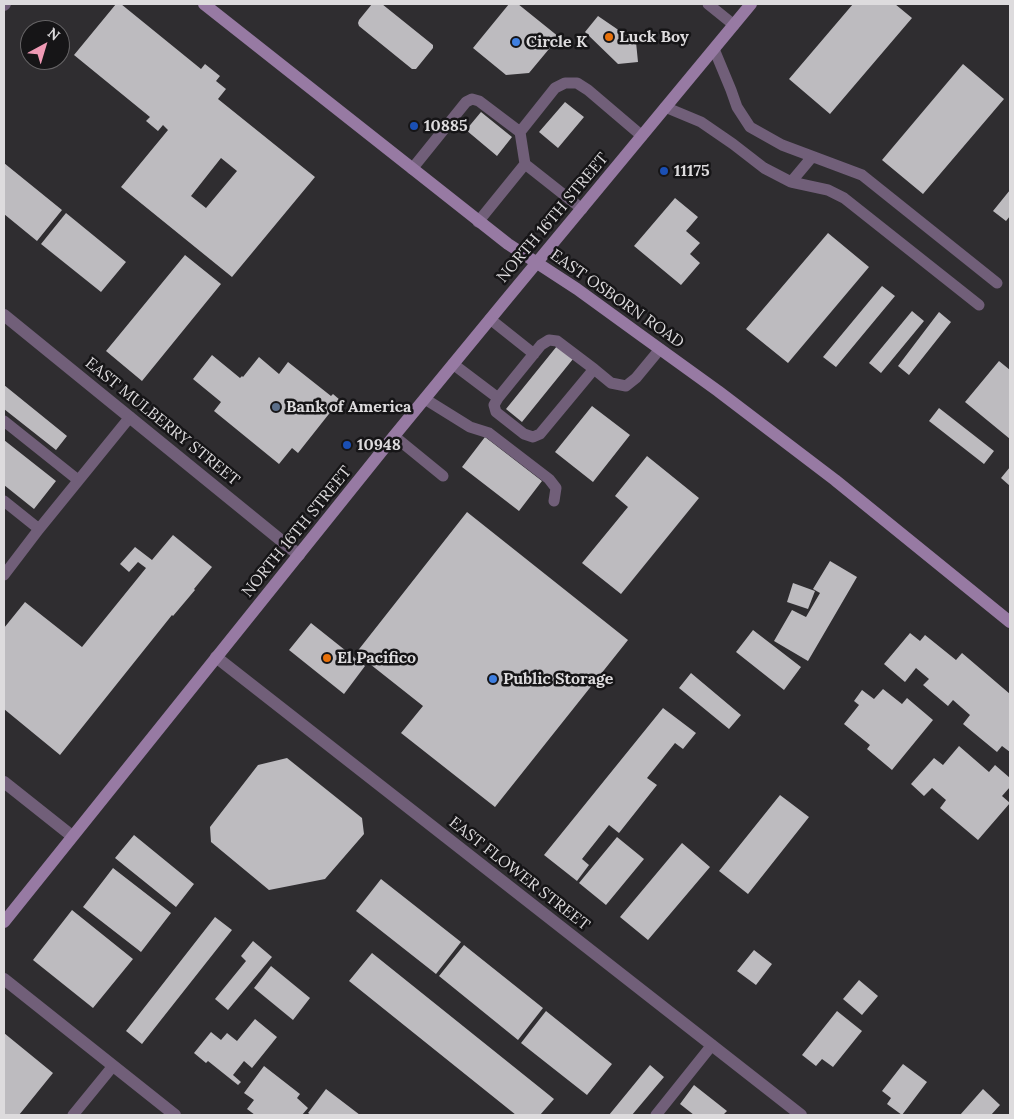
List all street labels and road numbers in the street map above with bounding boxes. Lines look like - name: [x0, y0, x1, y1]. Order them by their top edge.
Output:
- street label: NORTH 16TH STREET: [493, 149, 613, 287]
- street label: EAST OSBORN ROAD: [546, 246, 688, 352]
- street label: EAST MULBERRY STREET: [81, 354, 243, 490]
- street label: NORTH 16TH STREET: [238, 463, 356, 601]
- street label: EAST FLOWER STREET: [445, 813, 593, 935]

